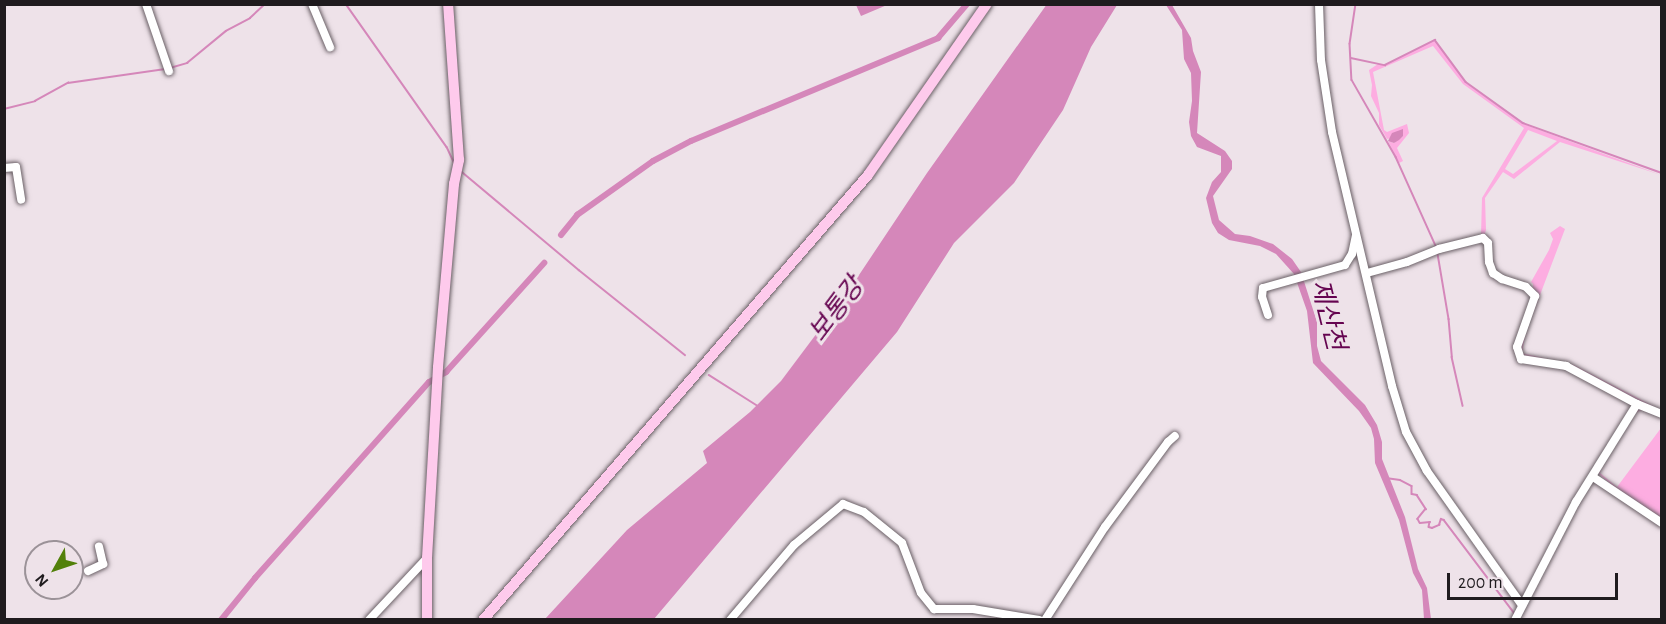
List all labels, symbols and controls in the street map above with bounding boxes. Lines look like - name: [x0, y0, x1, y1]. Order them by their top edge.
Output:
- water label: 보통강: [803, 272, 871, 348]
- water label: 제산천: [1303, 276, 1351, 354]
- north arrow: [24, 540, 84, 600]
- scale bar: [1450, 561, 1621, 599]
- text: N: [32, 571, 51, 590]
- text: 200 m: [1458, 574, 1503, 592]

